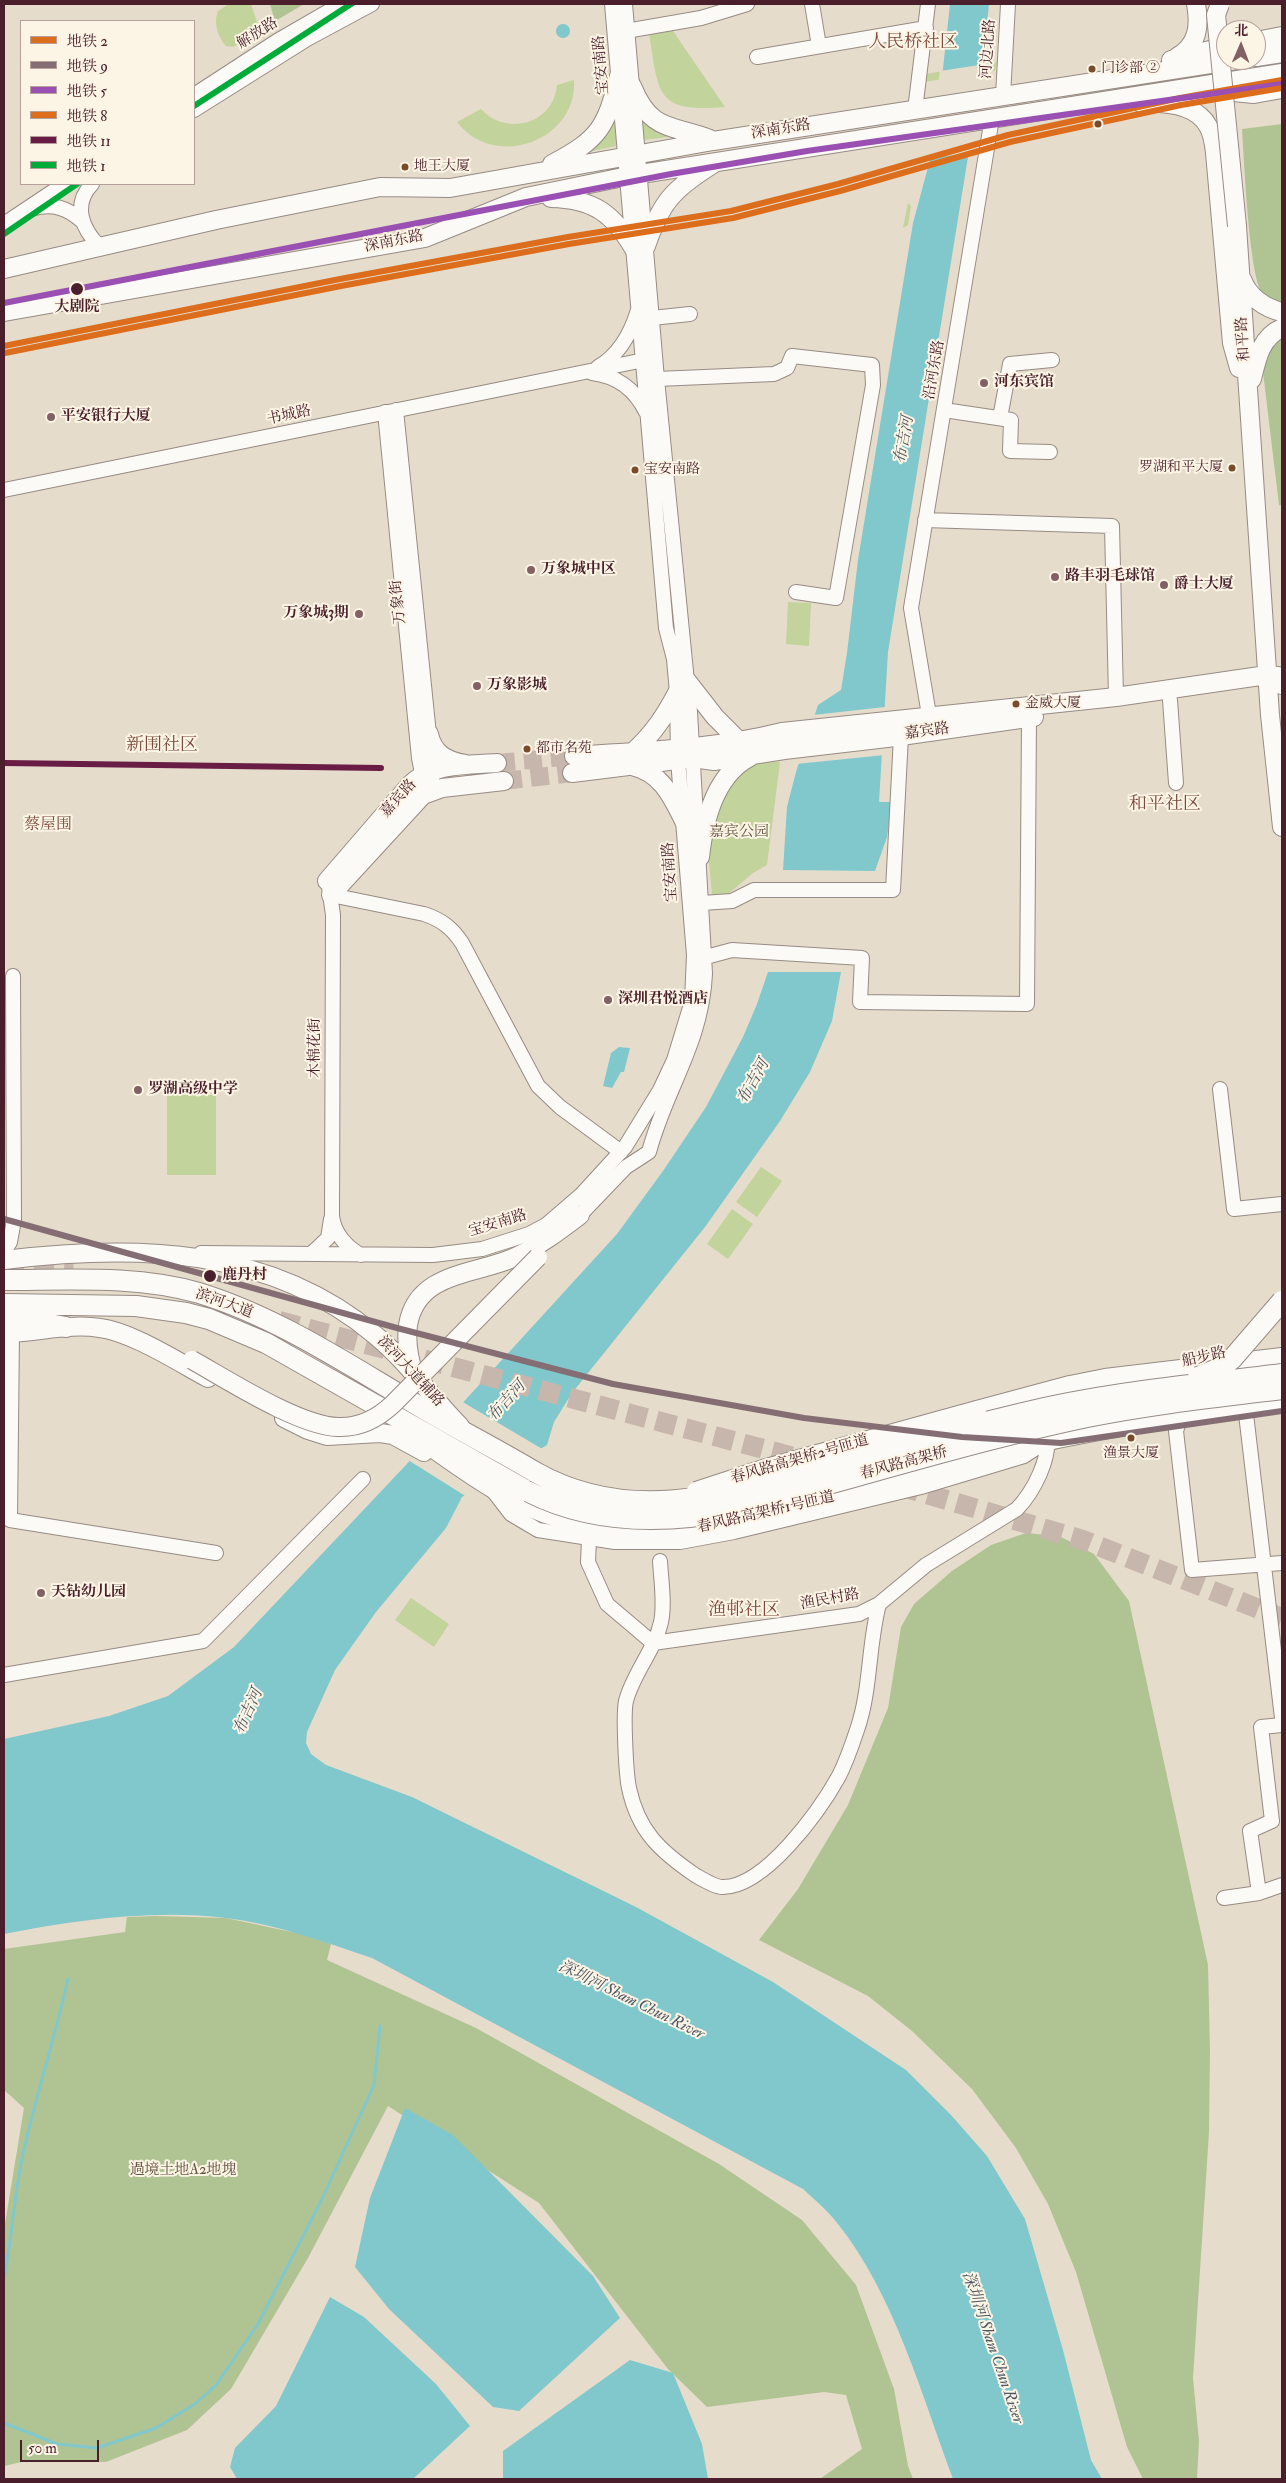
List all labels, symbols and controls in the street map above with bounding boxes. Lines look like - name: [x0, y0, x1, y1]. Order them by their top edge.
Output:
- street label: 解放路: [234, 14, 282, 54]
- street label: 河边北路: [978, 18, 1000, 80]
- legend: [20, 20, 195, 185]
- north arrow: [1216, 20, 1266, 70]
- text: 北: [1234, 22, 1248, 39]
- text: 地铁 2: [67, 32, 108, 51]
- district label: 人民桥社区: [868, 32, 958, 54]
- street label: 宝安南路: [590, 34, 614, 96]
- text: 地铁 9: [67, 57, 108, 76]
- place label: 门诊部 ②: [1101, 61, 1160, 77]
- marker: 门诊部 ②: [1087, 64, 1097, 74]
- text: 地铁 5: [67, 82, 107, 101]
- text: 地铁 8: [67, 107, 107, 126]
- street label: 深南东路: [750, 116, 812, 144]
- unlabelled marker: [1093, 119, 1103, 129]
- text: 地铁 11: [67, 132, 111, 151]
- text: 地铁 1: [67, 157, 106, 176]
- place label: 地王大厦: [414, 159, 470, 175]
- marker: 地王大厦: [400, 162, 410, 172]
- street label: 深南东路: [363, 227, 425, 257]
- marker: 大剧院: [69, 281, 85, 297]
- place label: 大剧院: [55, 299, 99, 317]
- street label: 和平路: [1233, 316, 1255, 362]
- street label: 沿河东路: [921, 339, 949, 401]
- place label: 河东宾馆: [994, 374, 1054, 392]
- marker: 河东宾馆: [978, 377, 990, 389]
- street label: 书城路: [265, 403, 313, 429]
- place label: 平安银行大厦: [61, 408, 151, 426]
- marker: 平安银行大厦: [45, 411, 57, 423]
- water label: 布吉河: [891, 415, 919, 465]
- place label: 罗湖和平大厦: [1139, 460, 1223, 476]
- place label: 宝安南路: [644, 462, 700, 478]
- marker: 罗湖和平大厦: [1227, 463, 1237, 473]
- marker: 宝安南路: [630, 465, 640, 475]
- place label: 万象城中区: [541, 561, 616, 579]
- marker: 万象城中区: [525, 564, 537, 576]
- place label: 路丰羽毛球馆: [1065, 568, 1155, 586]
- marker: 路丰羽毛球馆: [1049, 571, 1061, 583]
- place label: 爵士大厦: [1174, 576, 1234, 594]
- street label: 万象街: [388, 579, 410, 625]
- marker: 爵士大厦: [1158, 579, 1170, 591]
- place label: 万象城3期: [283, 605, 349, 623]
- marker: 万象城3期: [353, 608, 365, 620]
- place label: 万象影城: [487, 677, 547, 695]
- marker: 万象影城: [471, 680, 483, 692]
- place label: 金威大厦: [1025, 696, 1081, 712]
- marker: 金威大厦: [1011, 699, 1021, 709]
- street label: 嘉宾路: [903, 720, 951, 744]
- district label: 新围社区: [126, 735, 198, 757]
- place label: 都市名苑: [536, 741, 592, 757]
- marker: 都市名苑: [522, 744, 532, 754]
- street label: 嘉宾路: [377, 776, 421, 822]
- district label: 和平社区: [1129, 794, 1201, 816]
- district label: 蔡屋围: [24, 816, 72, 836]
- park label: 嘉宾公园: [709, 824, 769, 842]
- street label: 宝安南路: [660, 841, 682, 903]
- place label: 深圳君悦酒店: [618, 991, 708, 1009]
- marker: 深圳君悦酒店: [602, 994, 614, 1006]
- street label: 木棉花街: [307, 1018, 325, 1078]
- water label: 布吉河: [734, 1056, 774, 1108]
- place label: 罗湖高级中学: [148, 1081, 238, 1099]
- marker: 罗湖高级中学: [132, 1084, 144, 1096]
- street label: 宝安南路: [467, 1207, 529, 1241]
- place label: 鹿丹村: [222, 1267, 267, 1285]
- marker: 鹿丹村: [202, 1268, 218, 1284]
- street label: 滨河大道: [193, 1285, 255, 1323]
- street label: 滨河大道辅路: [373, 1333, 447, 1411]
- street label: 船步路: [1180, 1345, 1228, 1371]
- water label: 布吉河: [484, 1378, 530, 1426]
- street label: 春风路高架桥2号匝道: [729, 1432, 871, 1488]
- marker: 渔景大厦: [1126, 1433, 1136, 1443]
- street label: 春风路高架桥: [858, 1444, 950, 1484]
- place label: 渔景大厦: [1103, 1446, 1159, 1462]
- street label: 春风路高架桥1号匝道: [696, 1488, 836, 1538]
- place label: 天钻幼儿园: [51, 1584, 126, 1602]
- street label: 渔民村路: [799, 1586, 861, 1614]
- marker: 天钻幼儿园: [35, 1587, 47, 1599]
- district label: 渔邨社区: [708, 1600, 780, 1622]
- water label: 布吉河: [230, 1686, 268, 1738]
- water label: 深圳河 Sham Chun River: [555, 1957, 707, 2045]
- park label: 過境土地A2地塊: [129, 2162, 237, 2180]
- water label: 深圳河 Sham Chun River: [957, 2269, 1027, 2427]
- scale bar: [22, 2430, 101, 2462]
- text: 50 m: [28, 2439, 57, 2458]

